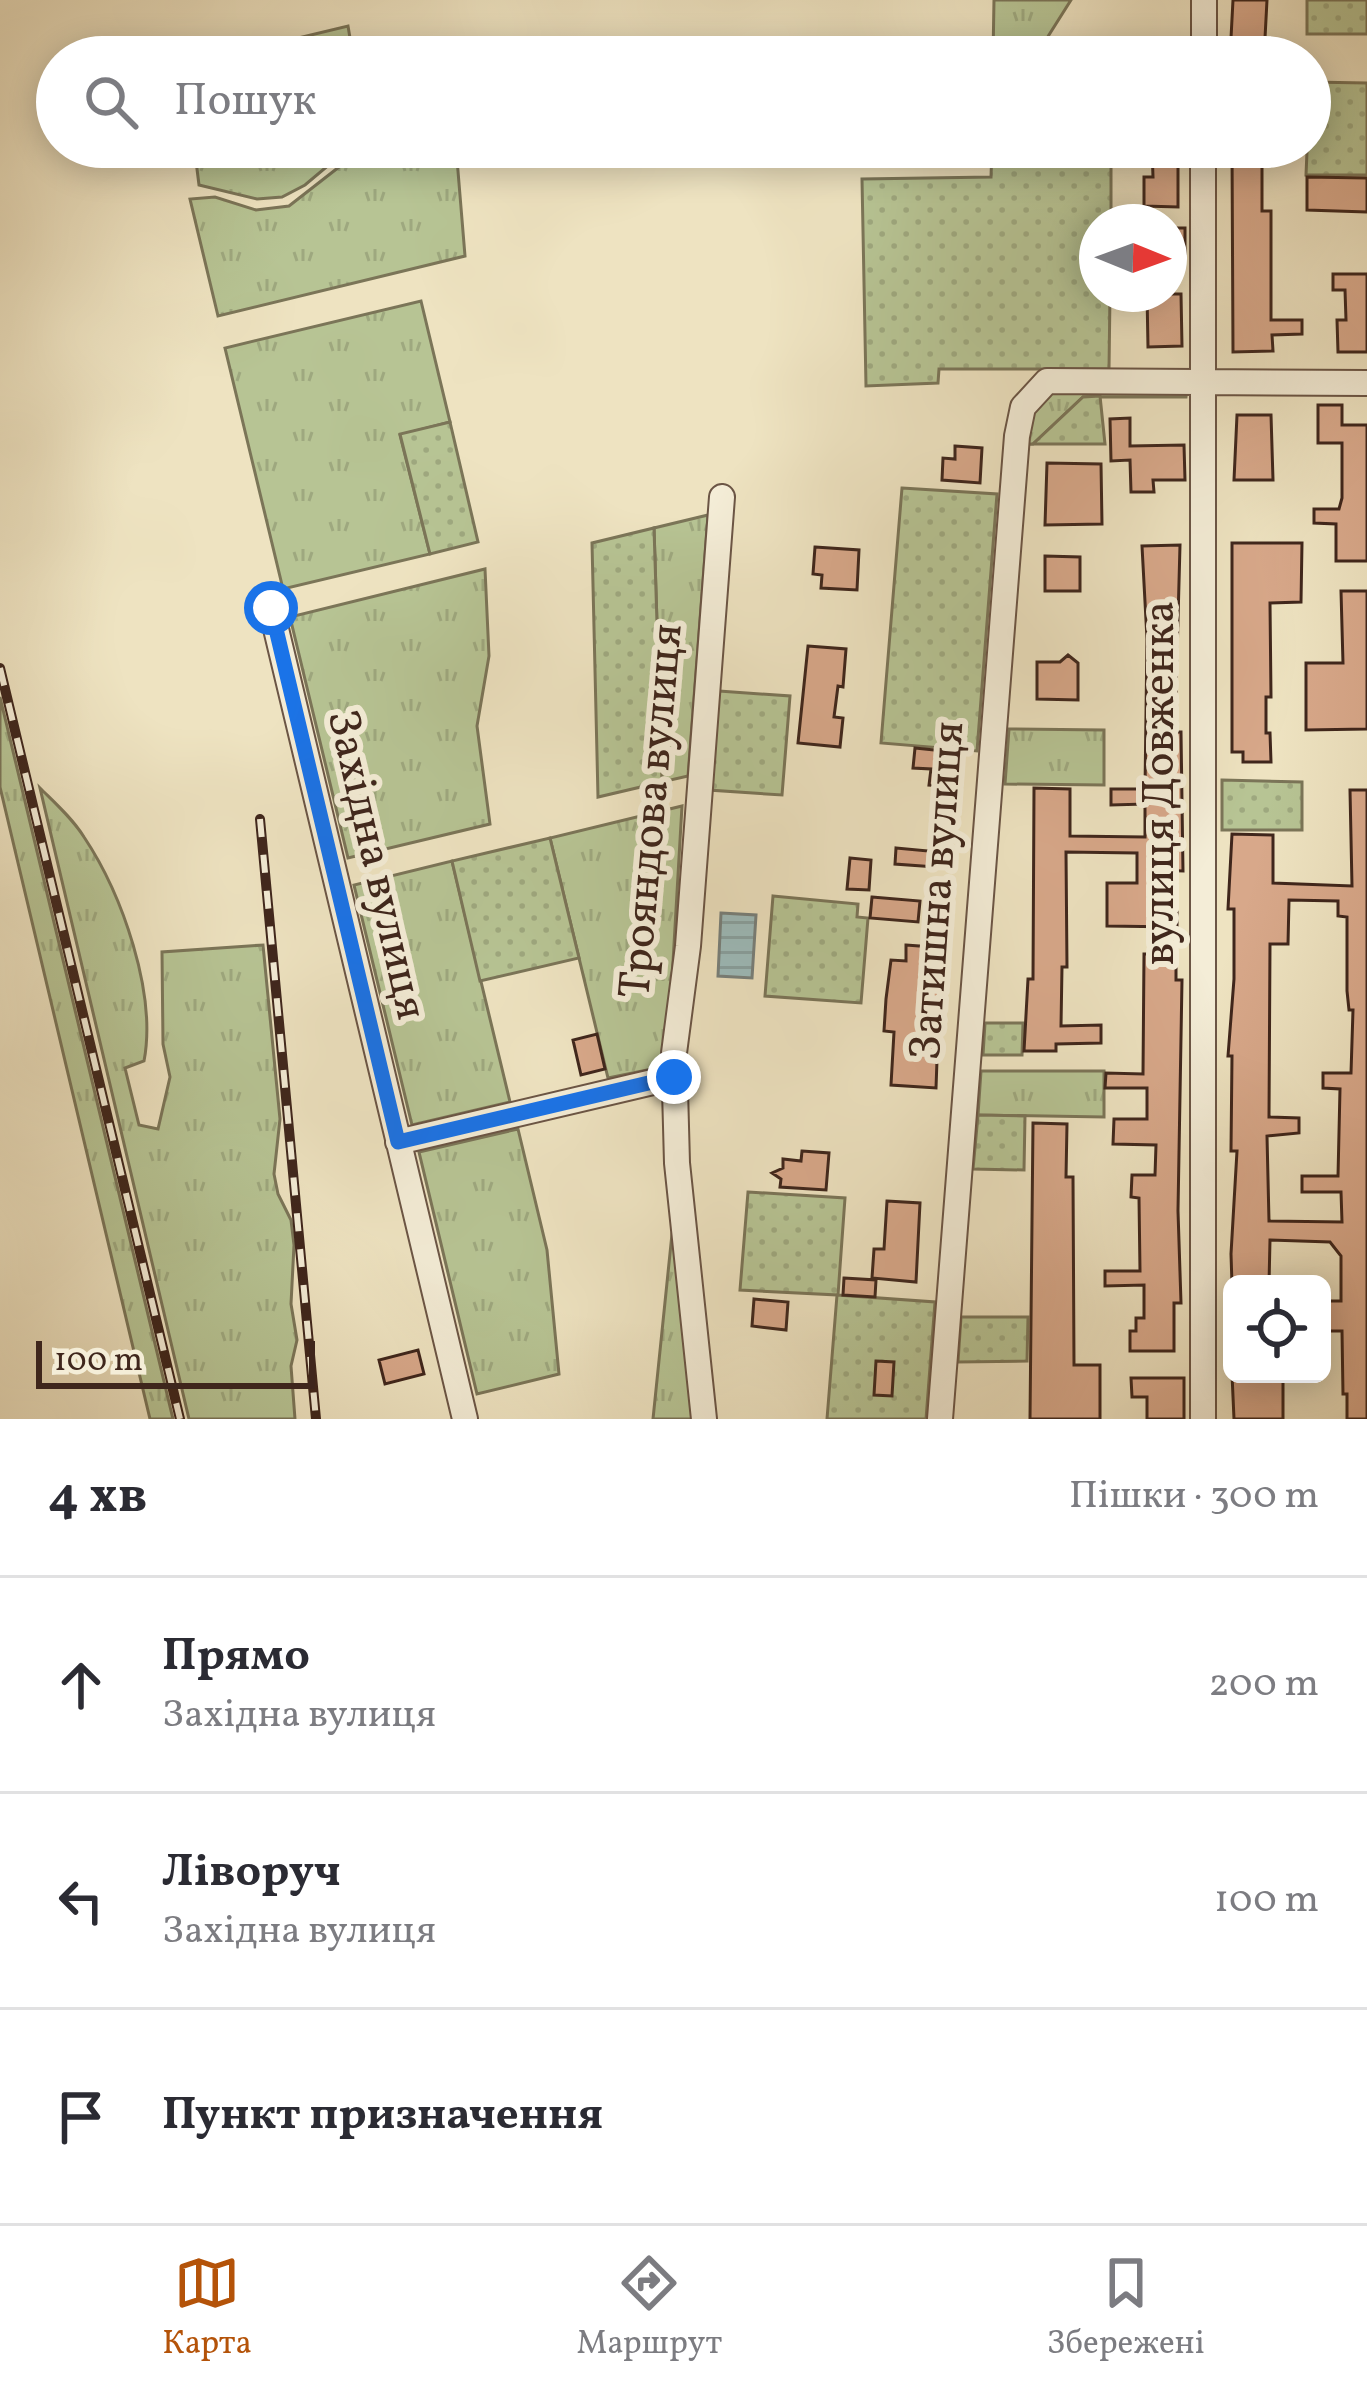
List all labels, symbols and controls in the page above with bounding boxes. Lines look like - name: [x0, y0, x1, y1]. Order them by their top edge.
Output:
- search box: [36, 36, 1331, 168]
- icon: search: [78, 69, 144, 135]
- text: Пошук: [174, 71, 317, 134]
- north arrow: [1079, 204, 1187, 312]
- route start: [244, 581, 298, 635]
- street label: вулиця Довженка: [1130, 600, 1193, 966]
- street label: Трояндова вулиця: [605, 621, 701, 1001]
- street label: Західна вулиця: [309, 704, 441, 1026]
- street label: Затишна вулиця: [896, 719, 982, 1063]
- route end: [647, 1050, 701, 1104]
- map controls: [1223, 1275, 1331, 1383]
- button: locate: [1223, 1275, 1331, 1383]
- scale bar: [36, 1335, 315, 1388]
- text: 100 m: [54, 1339, 143, 1385]
- text: 4 хв: [48, 1462, 147, 1533]
- text: Пішки · 300 m: [1069, 1470, 1319, 1524]
- text: Прямо: [162, 1626, 310, 1689]
- icon: ahead: [48, 1652, 114, 1718]
- text: 200 m: [1208, 1658, 1319, 1712]
- text: Західна вулиця: [162, 1689, 436, 1743]
- text: Ліворуч: [162, 1842, 341, 1905]
- icon: left: [48, 1868, 114, 1934]
- text: 100 m: [1214, 1874, 1319, 1928]
- text: Західна вулиця: [162, 1905, 436, 1959]
- icon: arrive: [48, 2084, 114, 2150]
- text: Пункт призначення: [162, 2085, 603, 2148]
- tab: Карта: [162, 2250, 252, 2368]
- tab: Маршрут: [576, 2250, 722, 2368]
- tab: Збережені: [1047, 2250, 1205, 2368]

